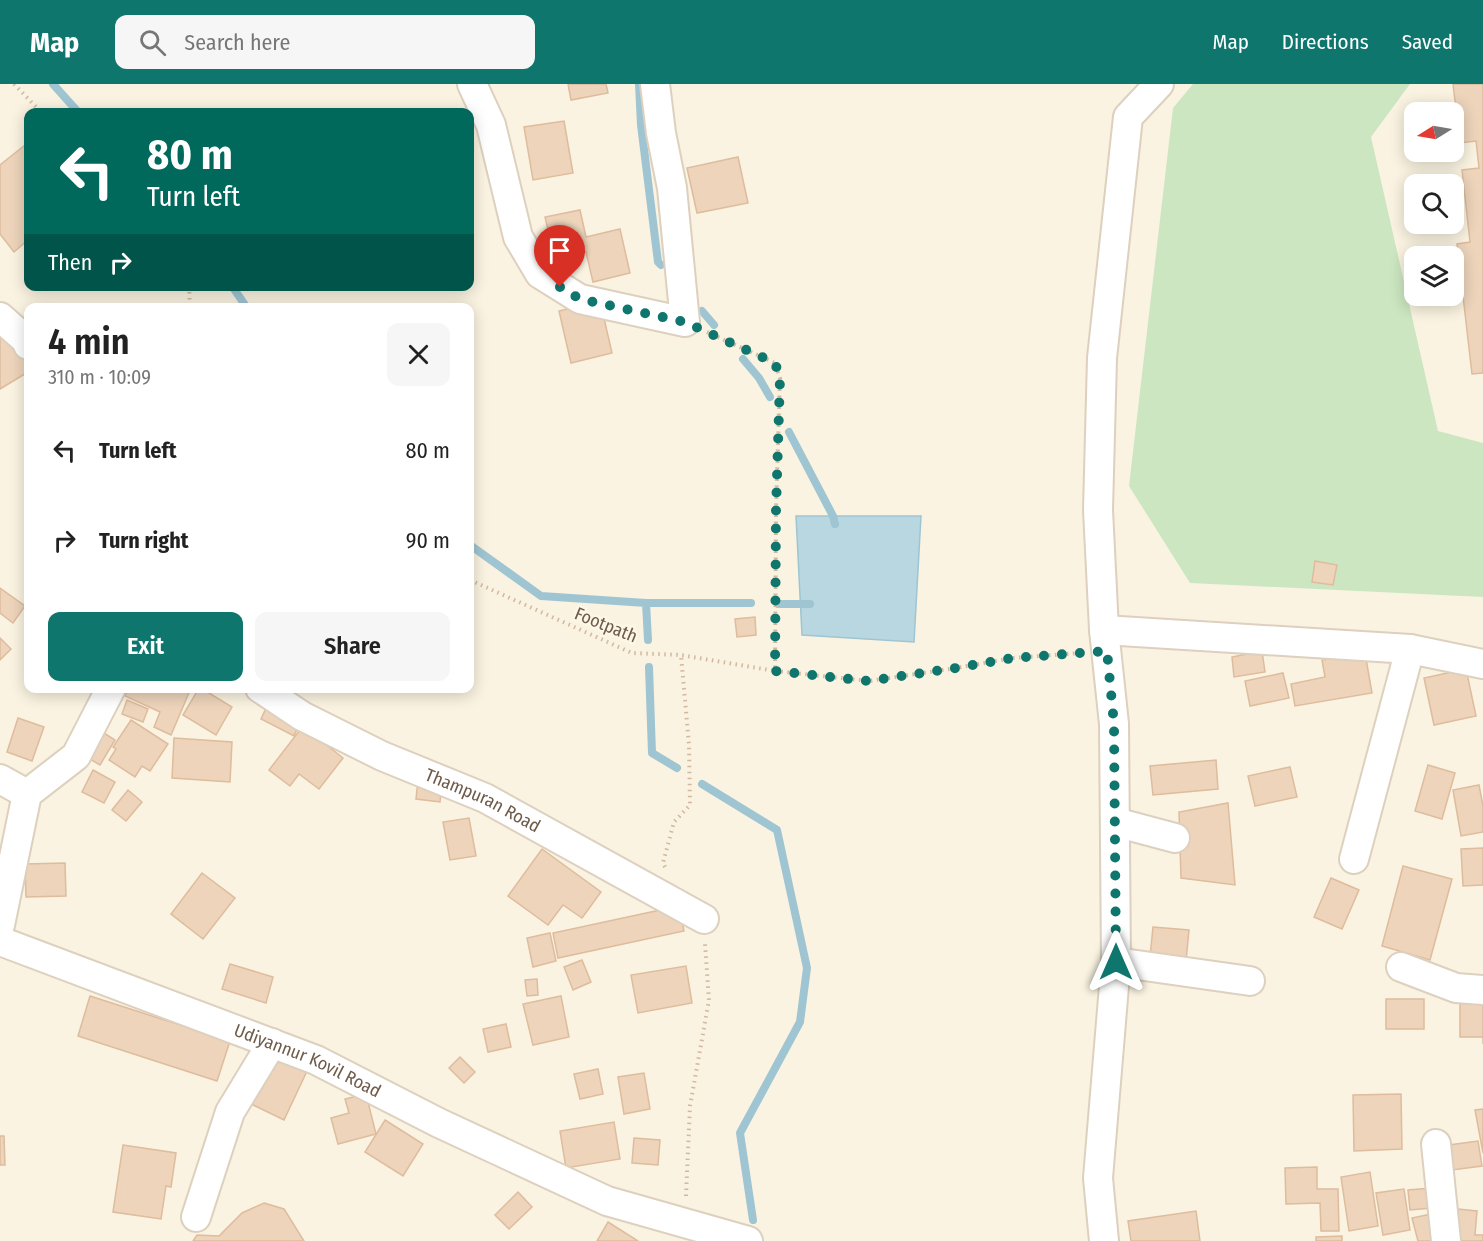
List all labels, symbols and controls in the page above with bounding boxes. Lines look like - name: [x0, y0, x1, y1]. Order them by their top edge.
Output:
- search box: [115, 15, 535, 69]
- text: Map: [30, 26, 79, 59]
- icon: search: [136, 26, 169, 59]
- text: Search here: [184, 29, 290, 56]
- text: Map: [1212, 29, 1249, 55]
- text: Directions: [1282, 29, 1369, 55]
- text: Saved: [1402, 29, 1453, 55]
- north arrow: [1404, 102, 1464, 162]
- map controls: [1404, 102, 1464, 306]
- text: 80 m: [147, 130, 233, 180]
- icon: left: [48, 132, 126, 210]
- button: search: [1404, 174, 1464, 234]
- text: Turn left: [147, 181, 240, 213]
- pin: [534, 225, 585, 287]
- icon: arrive: [543, 234, 576, 267]
- icon: right: [104, 246, 137, 279]
- button: layers: [1404, 246, 1464, 306]
- text: Then: [48, 249, 92, 276]
- text: 4 min: [48, 320, 130, 364]
- button: close: [387, 323, 450, 386]
- text: 310 m · 10:09: [48, 365, 151, 389]
- icon: left: [48, 434, 81, 467]
- text: Turn left: [99, 437, 177, 464]
- text: 80 m: [405, 437, 450, 464]
- icon: right: [48, 524, 81, 557]
- text: Turn right: [99, 527, 188, 554]
- text: 90 m: [406, 527, 450, 554]
- street label: Footpath: [571, 602, 641, 648]
- button: Exit: [48, 612, 243, 681]
- button: Share: [255, 612, 450, 681]
- street label: Thampuran Road: [422, 764, 544, 837]
- position arrow: [1084, 930, 1148, 994]
- street label: Udiyannur Kovil Road: [231, 1019, 384, 1102]

